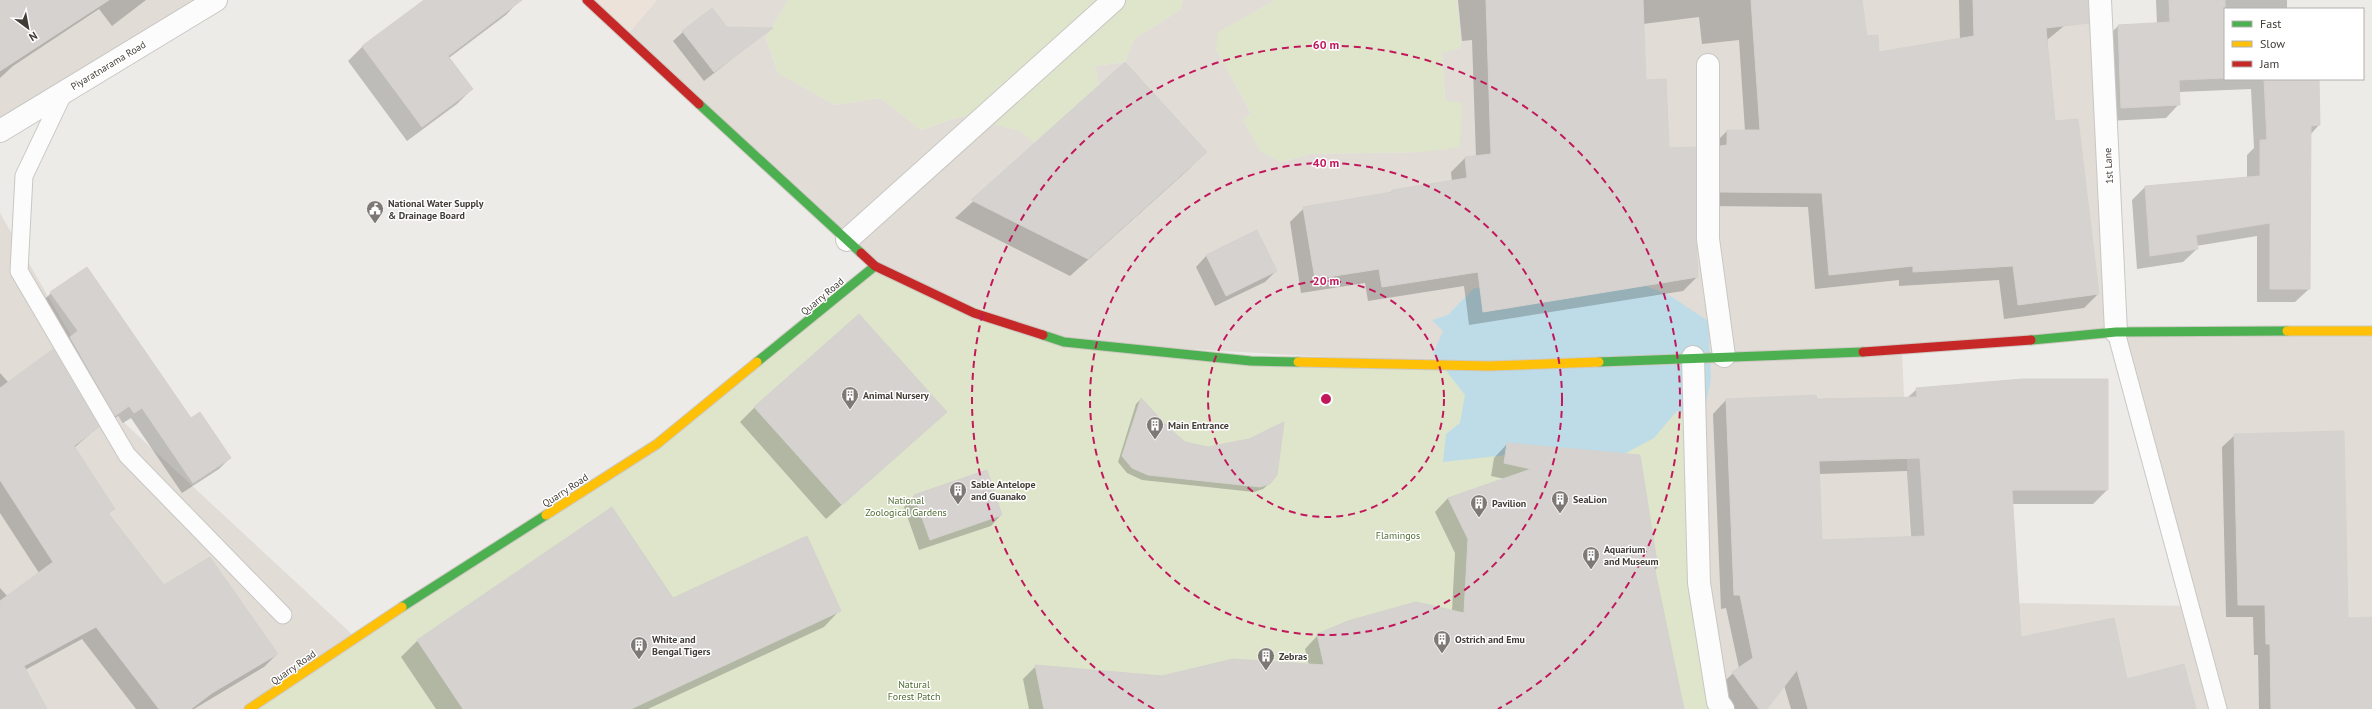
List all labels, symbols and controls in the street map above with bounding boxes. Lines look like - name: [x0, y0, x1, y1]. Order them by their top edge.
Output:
- north arrow: [8, 8, 48, 48]
- legend: [2224, 8, 2364, 80]
- text: Fast: [2260, 16, 2281, 31]
- text: N: [27, 29, 40, 44]
- text: Slow: [2260, 36, 2285, 51]
- text: 60 m: [1313, 37, 1339, 52]
- street label: Piyaratnarama Road: [68, 38, 148, 93]
- text: Jam: [2259, 56, 2279, 71]
- street label: 1st Lane: [2101, 148, 2116, 184]
- text: 40 m: [1313, 155, 1339, 170]
- place label: National Water Supply & Drainage Board: [388, 197, 484, 222]
- public building icon: National Water Supply & Drainage Board: [365, 199, 385, 224]
- text: 20 m: [1313, 273, 1339, 288]
- street label: Quarry Road: [798, 275, 846, 318]
- building icon: Animal Nursery: [840, 385, 860, 410]
- place label: Animal Nursery: [863, 389, 929, 402]
- centre of rings: [1319, 392, 1333, 406]
- building icon: Main Entrance: [1145, 415, 1165, 440]
- place label: Main Entrance: [1168, 419, 1229, 432]
- street label: Quarry Road: [540, 471, 591, 510]
- place label: Sable Antelope and Guanako: [971, 478, 1036, 503]
- building icon: Sable Antelope and Guanako: [948, 480, 968, 505]
- building icon: SeaLion: [1550, 489, 1570, 514]
- building icon: Pavilion: [1469, 493, 1489, 518]
- place label: SeaLion: [1573, 493, 1607, 506]
- park label: National Zoological Gardens: [865, 494, 947, 519]
- place label: Pavilion: [1492, 497, 1526, 510]
- park label: Flamingos: [1376, 529, 1420, 542]
- place label: Aquarium and Museum: [1604, 543, 1658, 568]
- building icon: Aquarium and Museum: [1581, 545, 1601, 570]
- building icon: Ostrich and Emu: [1432, 629, 1452, 654]
- place label: White and Bengal Tigers: [652, 633, 710, 658]
- place label: Ostrich and Emu: [1455, 633, 1525, 646]
- building icon: White and Bengal Tigers: [629, 635, 649, 660]
- building icon: Zebras: [1256, 646, 1276, 671]
- street label: Quarry Road: [268, 647, 318, 688]
- place label: Zebras: [1279, 650, 1307, 663]
- park label: Natural Forest Patch: [888, 678, 940, 703]

